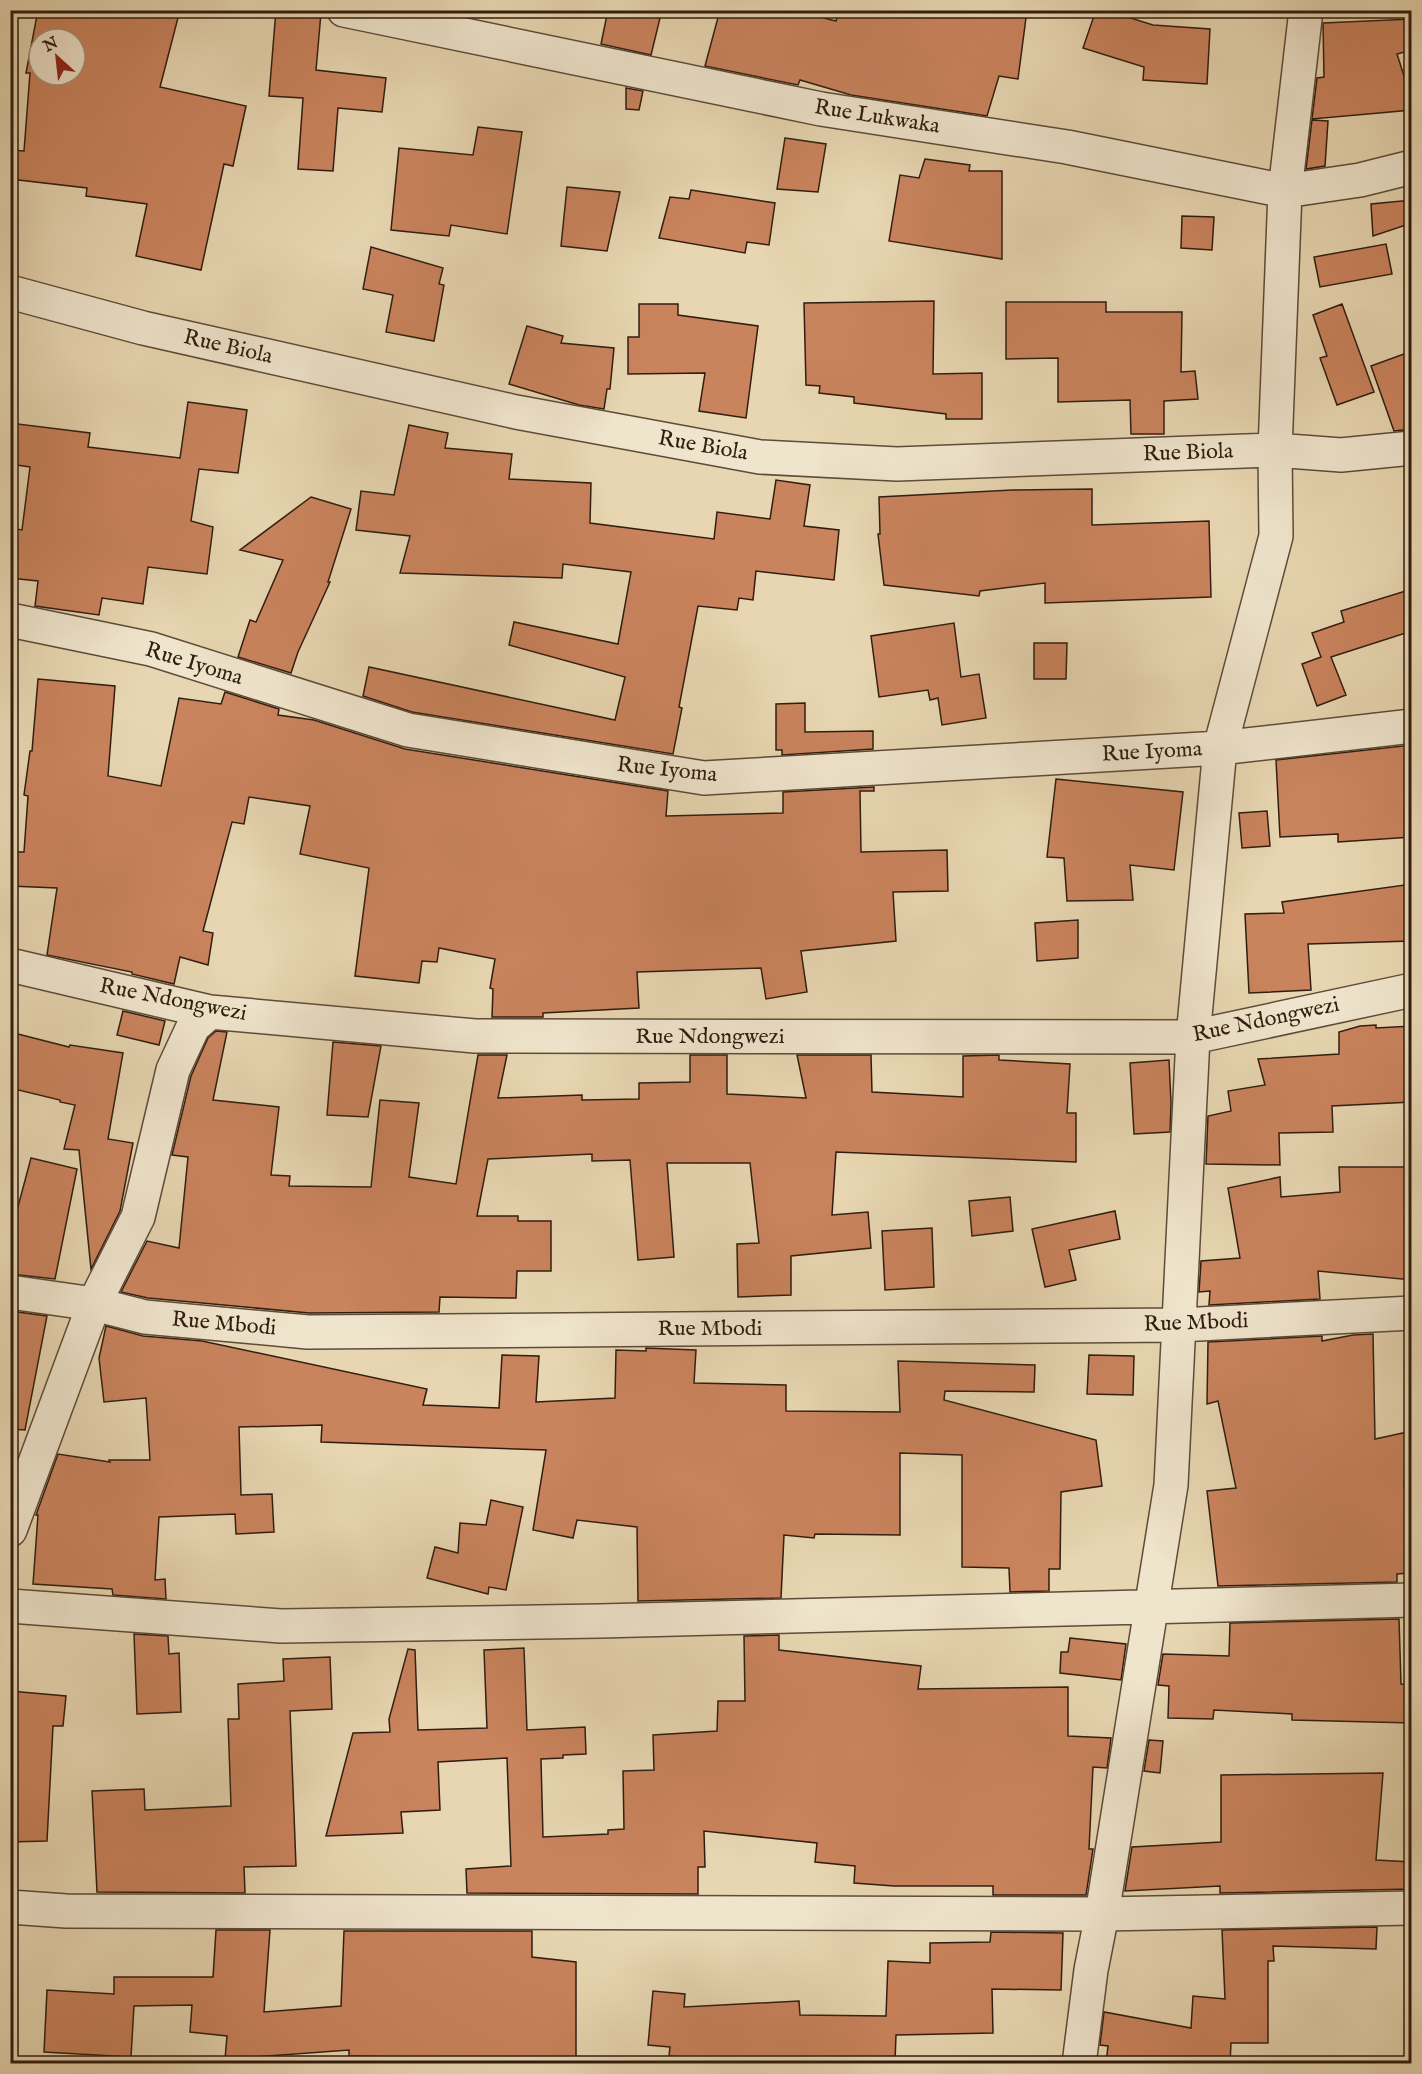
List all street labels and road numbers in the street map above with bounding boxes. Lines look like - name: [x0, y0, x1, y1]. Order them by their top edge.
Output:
- street label: Rue Lukwaka: [812, 93, 942, 141]
- street label: Rue Biola: [181, 323, 276, 371]
- street label: Rue Biola: [656, 424, 751, 468]
- street label: Rue Biola: [1142, 437, 1234, 469]
- street label: Rue Iyoma: [142, 636, 247, 692]
- street label: Rue Iyoma: [1101, 735, 1203, 769]
- street label: Rue Iyoma: [615, 751, 719, 789]
- street label: Rue Ndongwezi: [97, 972, 249, 1028]
- street label: Rue Ndongwezi: [1190, 991, 1342, 1049]
- street label: Rue Ndongwezi: [635, 1023, 785, 1051]
- street label: Rue Mbodi: [171, 1305, 278, 1343]
- street label: Rue Mbodi: [1143, 1307, 1249, 1339]
- street label: Rue Mbodi: [658, 1315, 763, 1343]

